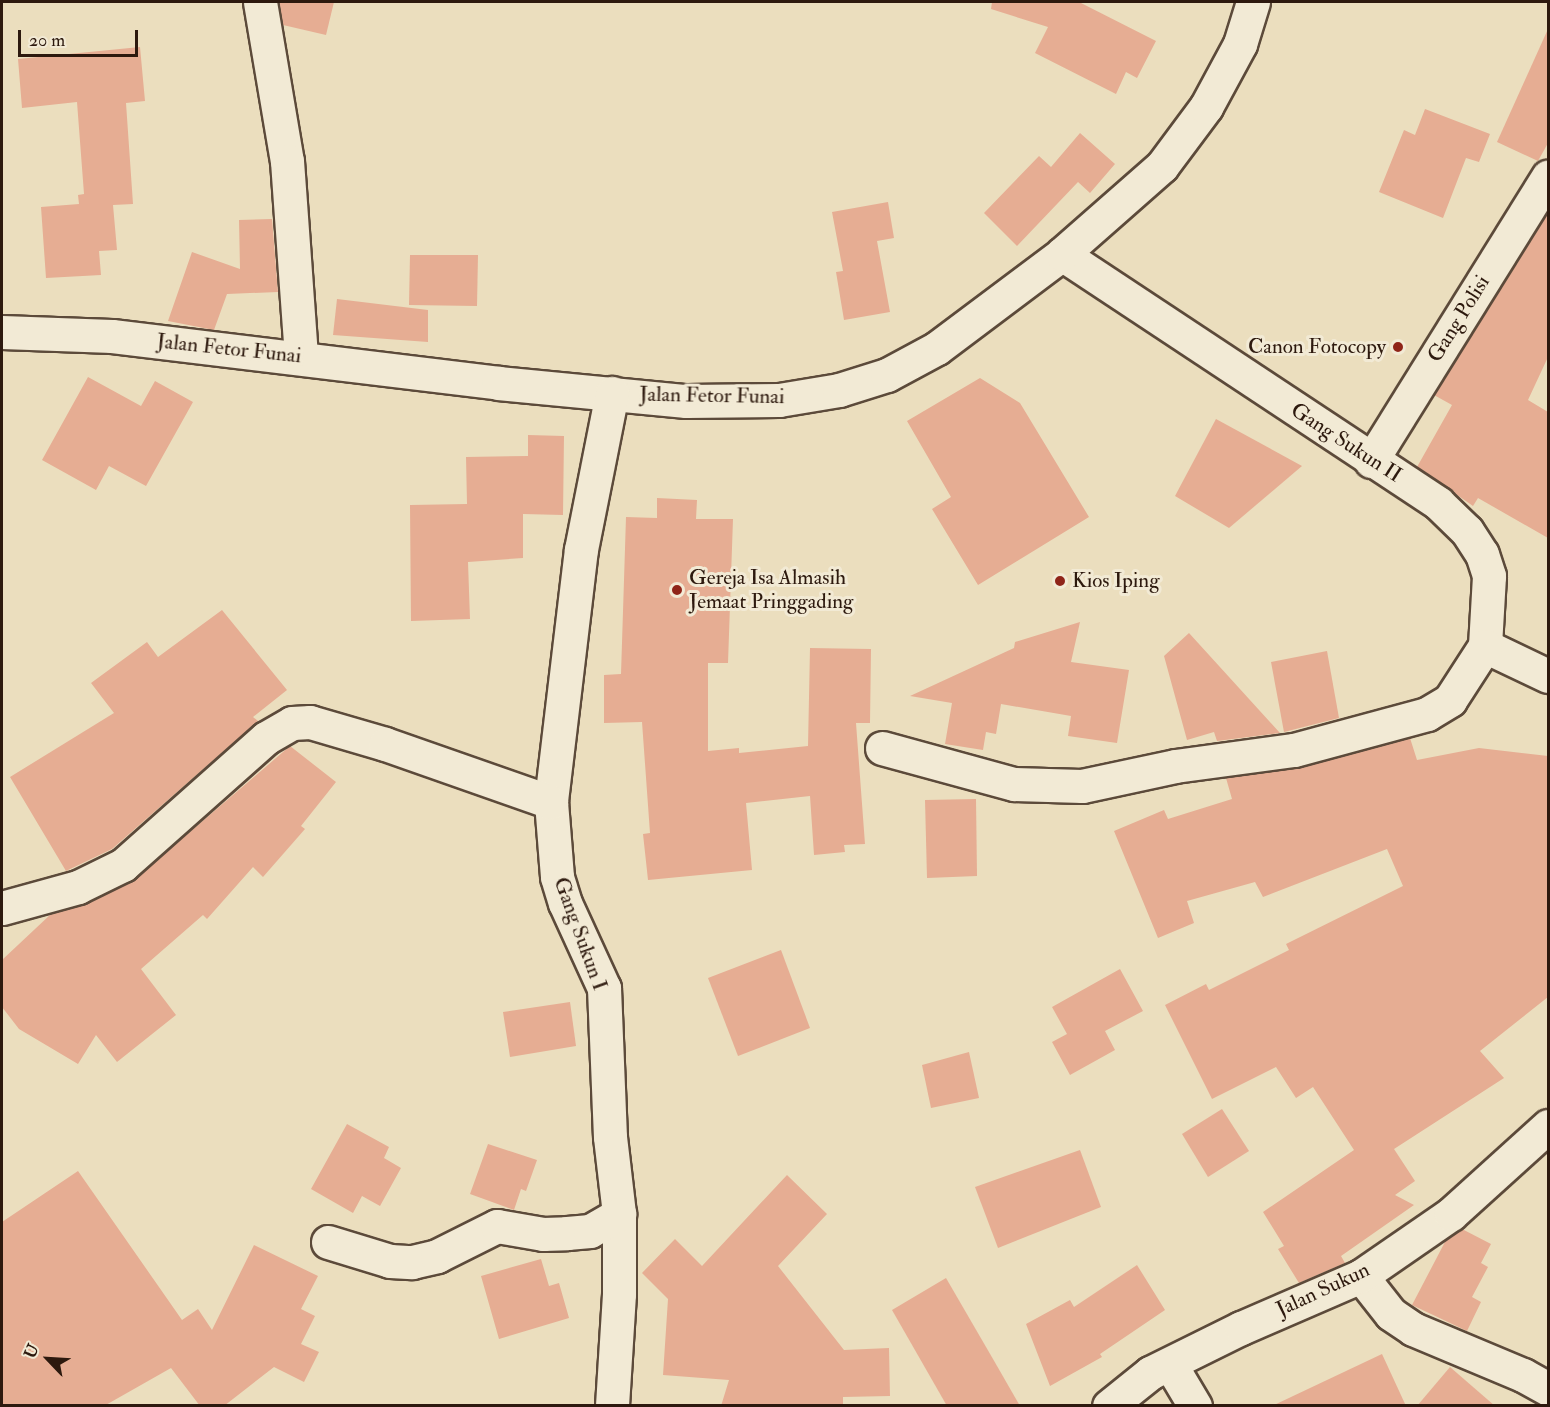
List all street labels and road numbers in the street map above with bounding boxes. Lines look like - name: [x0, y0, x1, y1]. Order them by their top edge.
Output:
- street label: Gang Polisi: [1423, 271, 1495, 367]
- street label: Jalan Fetor Funai: [156, 329, 302, 369]
- street label: Jalan Fetor Funai: [639, 382, 785, 410]
- street label: Gang Sukun II: [1286, 398, 1406, 488]
- street label: Gang Sukun I: [548, 874, 612, 994]
- street label: Jalan Sukun: [1272, 1257, 1374, 1323]

